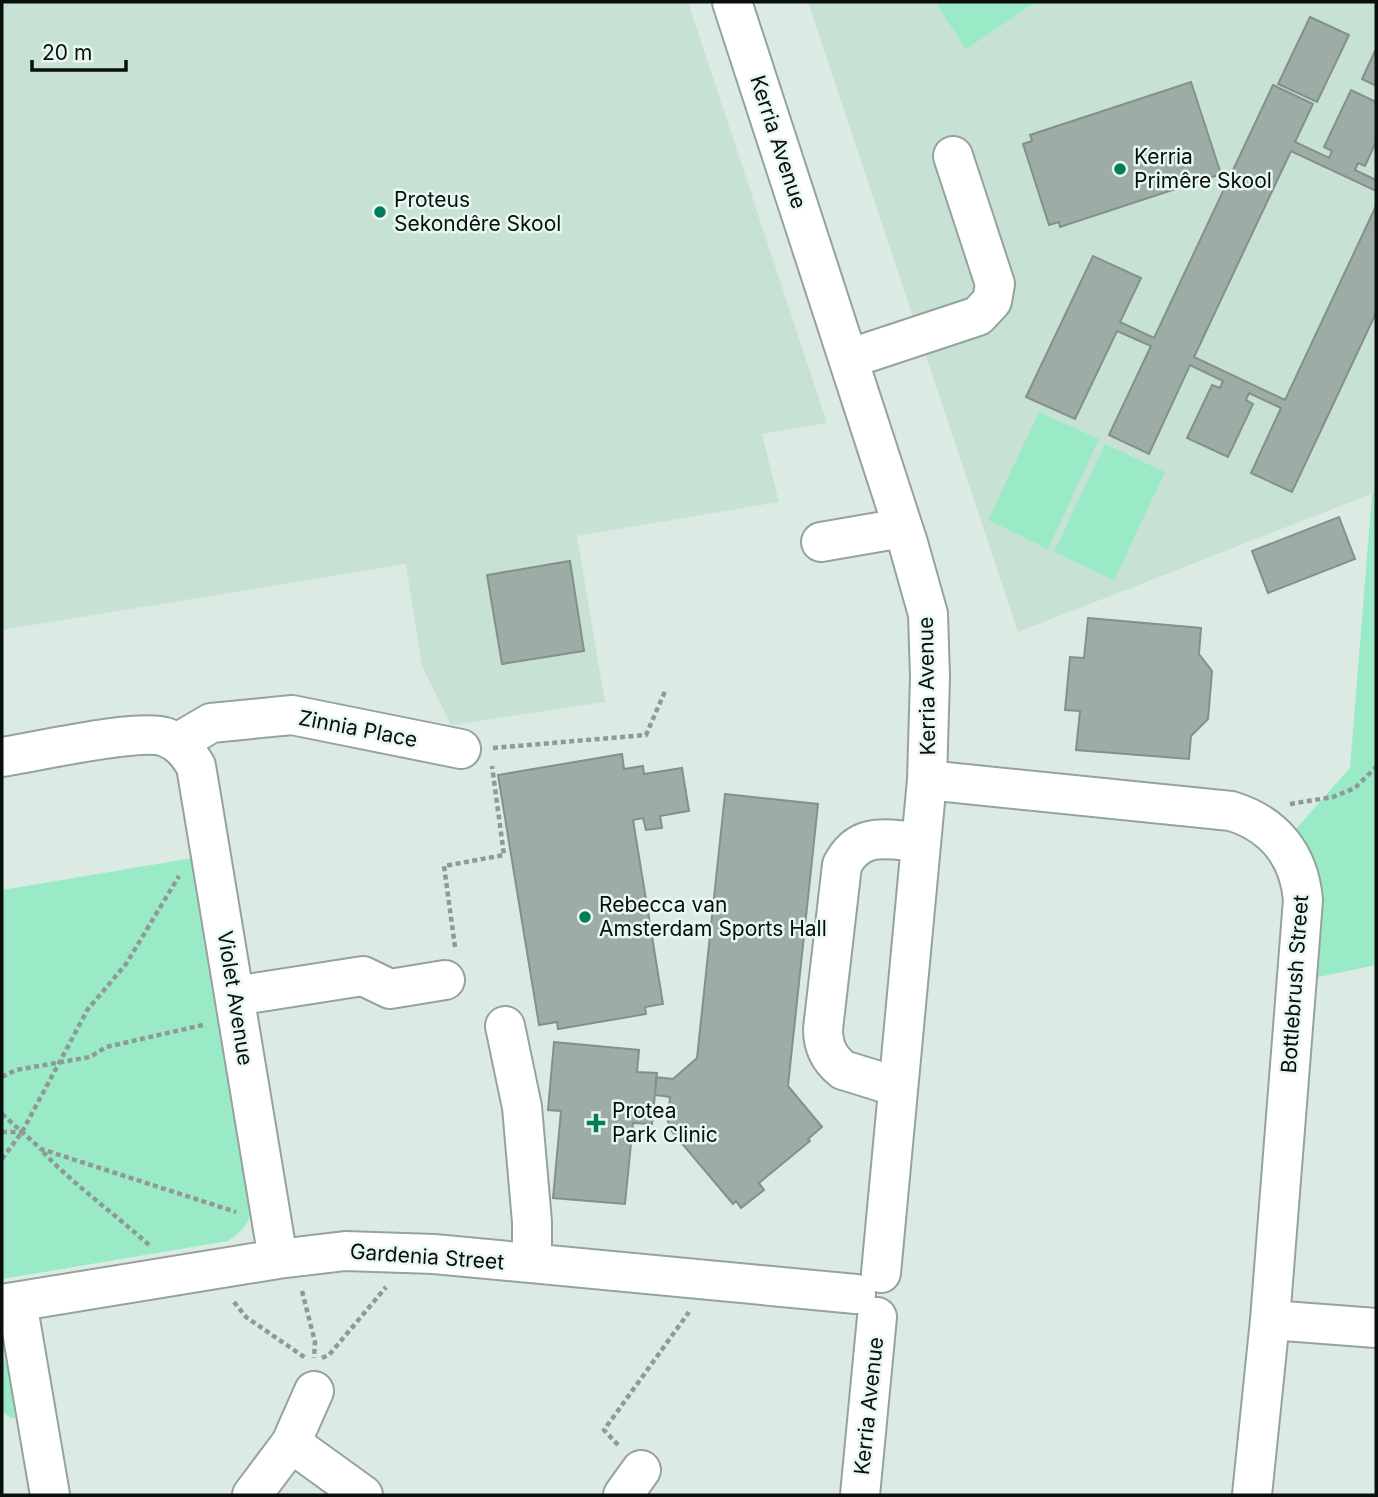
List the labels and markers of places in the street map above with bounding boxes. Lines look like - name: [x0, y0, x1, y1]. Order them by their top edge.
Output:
- place label: Kerria Primêre Skool: [1134, 144, 1272, 193]
- marker: Kerria Primêre Skool: [1112, 161, 1128, 177]
- place label: Proteus Sekondêre Skool: [394, 187, 561, 236]
- marker: Proteus Sekondêre Skool: [372, 204, 388, 220]
- place label: Rebecca van Amsterdam Sports Hall: [599, 892, 827, 941]
- marker: Rebecca van Amsterdam Sports Hall: [577, 909, 593, 925]
- place label: Protea Park Clinic: [612, 1098, 718, 1147]
- marker: Protea Park Clinic: [586, 1113, 606, 1133]

